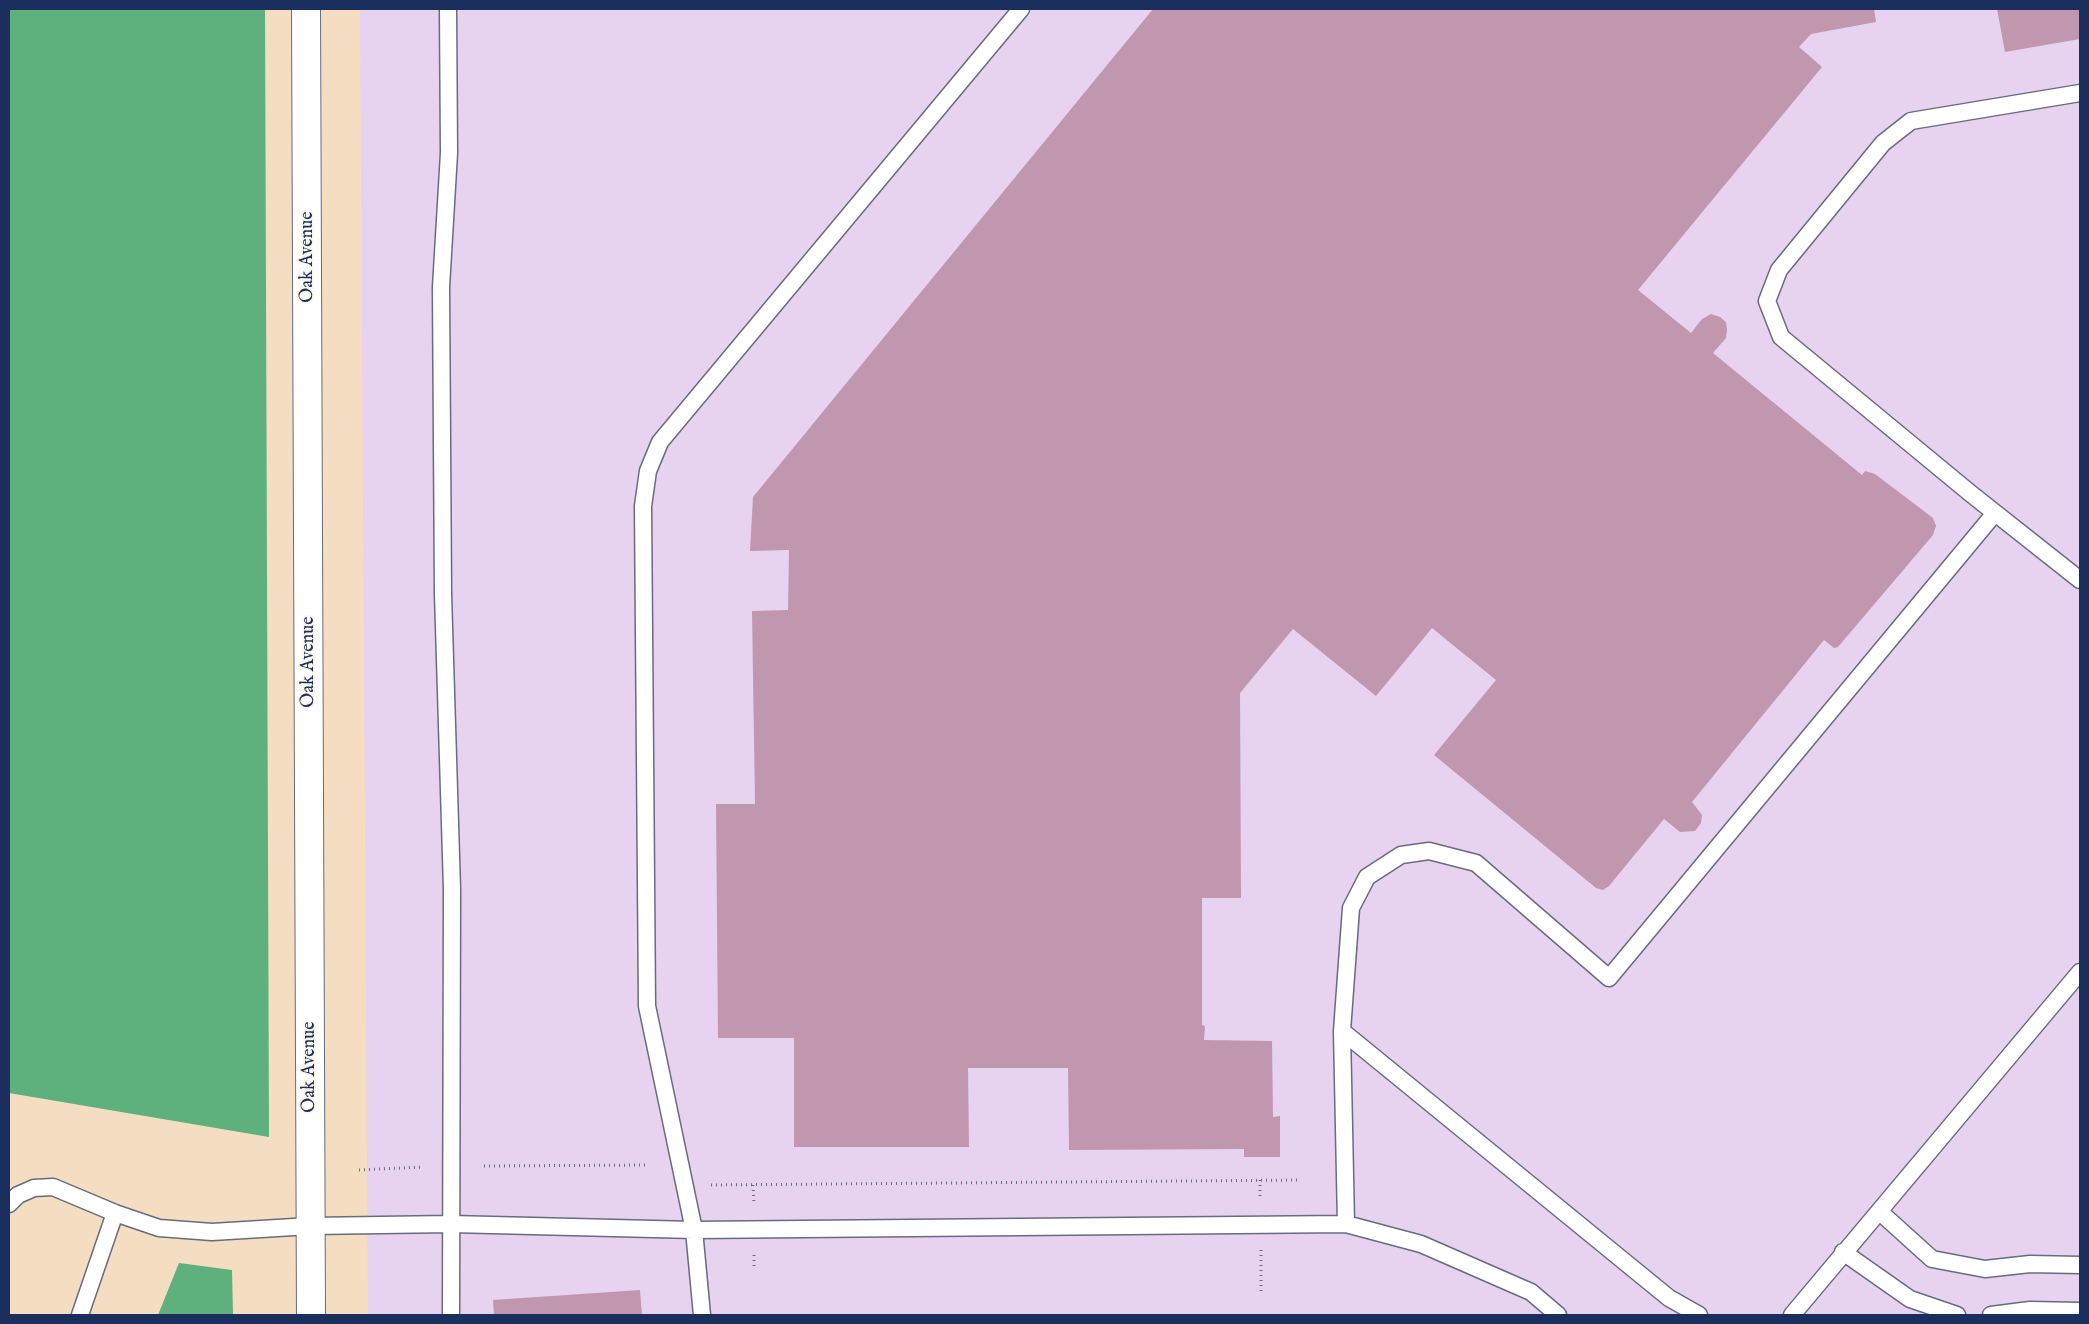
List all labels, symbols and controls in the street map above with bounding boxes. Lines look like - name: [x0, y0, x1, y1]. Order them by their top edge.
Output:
- street label: Oak Avenue: [297, 211, 319, 303]
- street label: Oak Avenue: [298, 616, 320, 708]
- street label: Oak Avenue: [299, 1021, 321, 1113]

